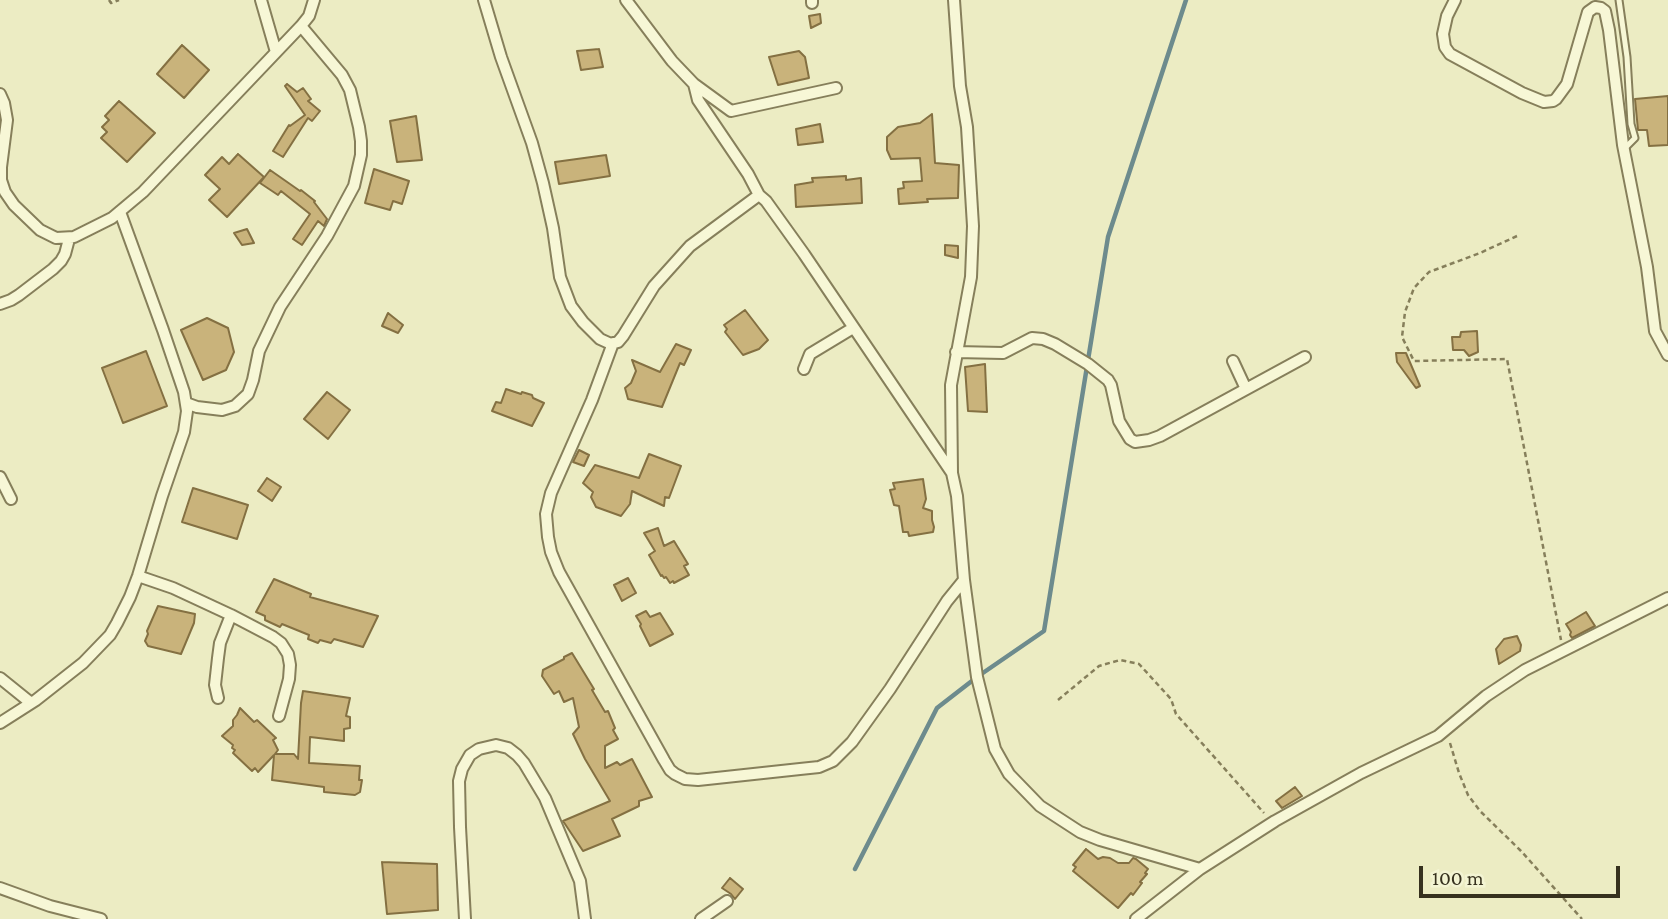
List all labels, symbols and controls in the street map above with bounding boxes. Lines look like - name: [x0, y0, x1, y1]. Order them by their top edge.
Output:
- scale bar: [1423, 852, 1624, 896]
- text: 100 m: [1432, 866, 1484, 890]

